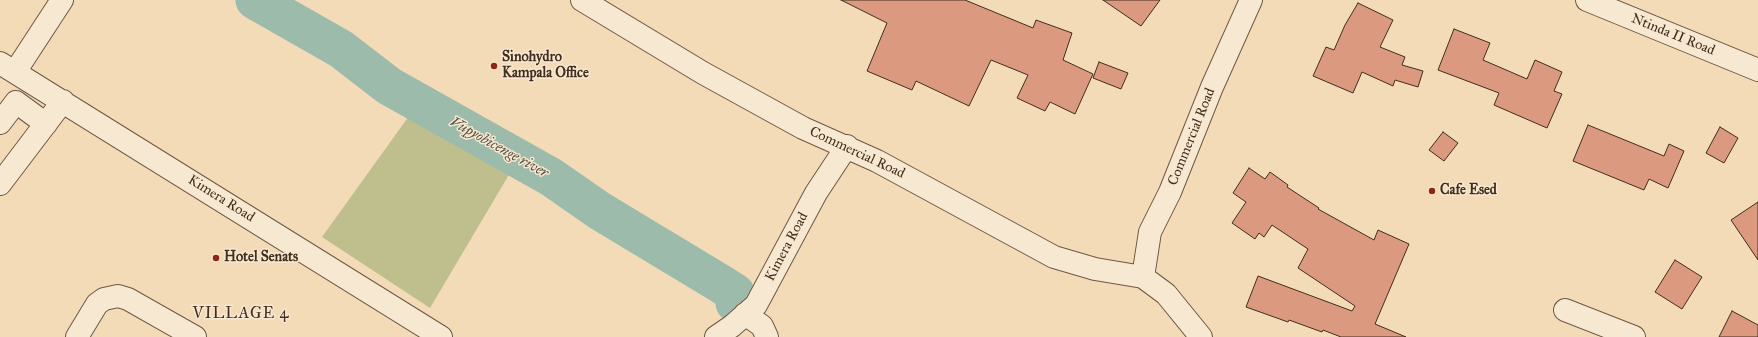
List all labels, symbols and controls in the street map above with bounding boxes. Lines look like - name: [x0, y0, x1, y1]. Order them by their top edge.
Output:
- street label: Ntinda II Road: [1629, 11, 1717, 59]
- place label: Sinohydro Kampala Office: [502, 50, 589, 82]
- marker: Sinohydro Kampala Office: [489, 61, 499, 71]
- street label: Commercial Road: [1165, 86, 1219, 188]
- water label: Vupyobicenge river: [447, 113, 551, 183]
- street label: Commercial Road: [807, 124, 907, 182]
- street label: Kimera Road: [185, 172, 257, 226]
- place label: Cafe Esed: [1440, 183, 1497, 199]
- marker: Cafe Esed: [1427, 186, 1437, 196]
- street label: Kimera Road: [762, 210, 812, 284]
- place label: Hotel Senats: [224, 250, 298, 266]
- marker: Hotel Senats: [211, 253, 221, 263]
- district label: VILLAGE 4: [193, 304, 289, 324]

